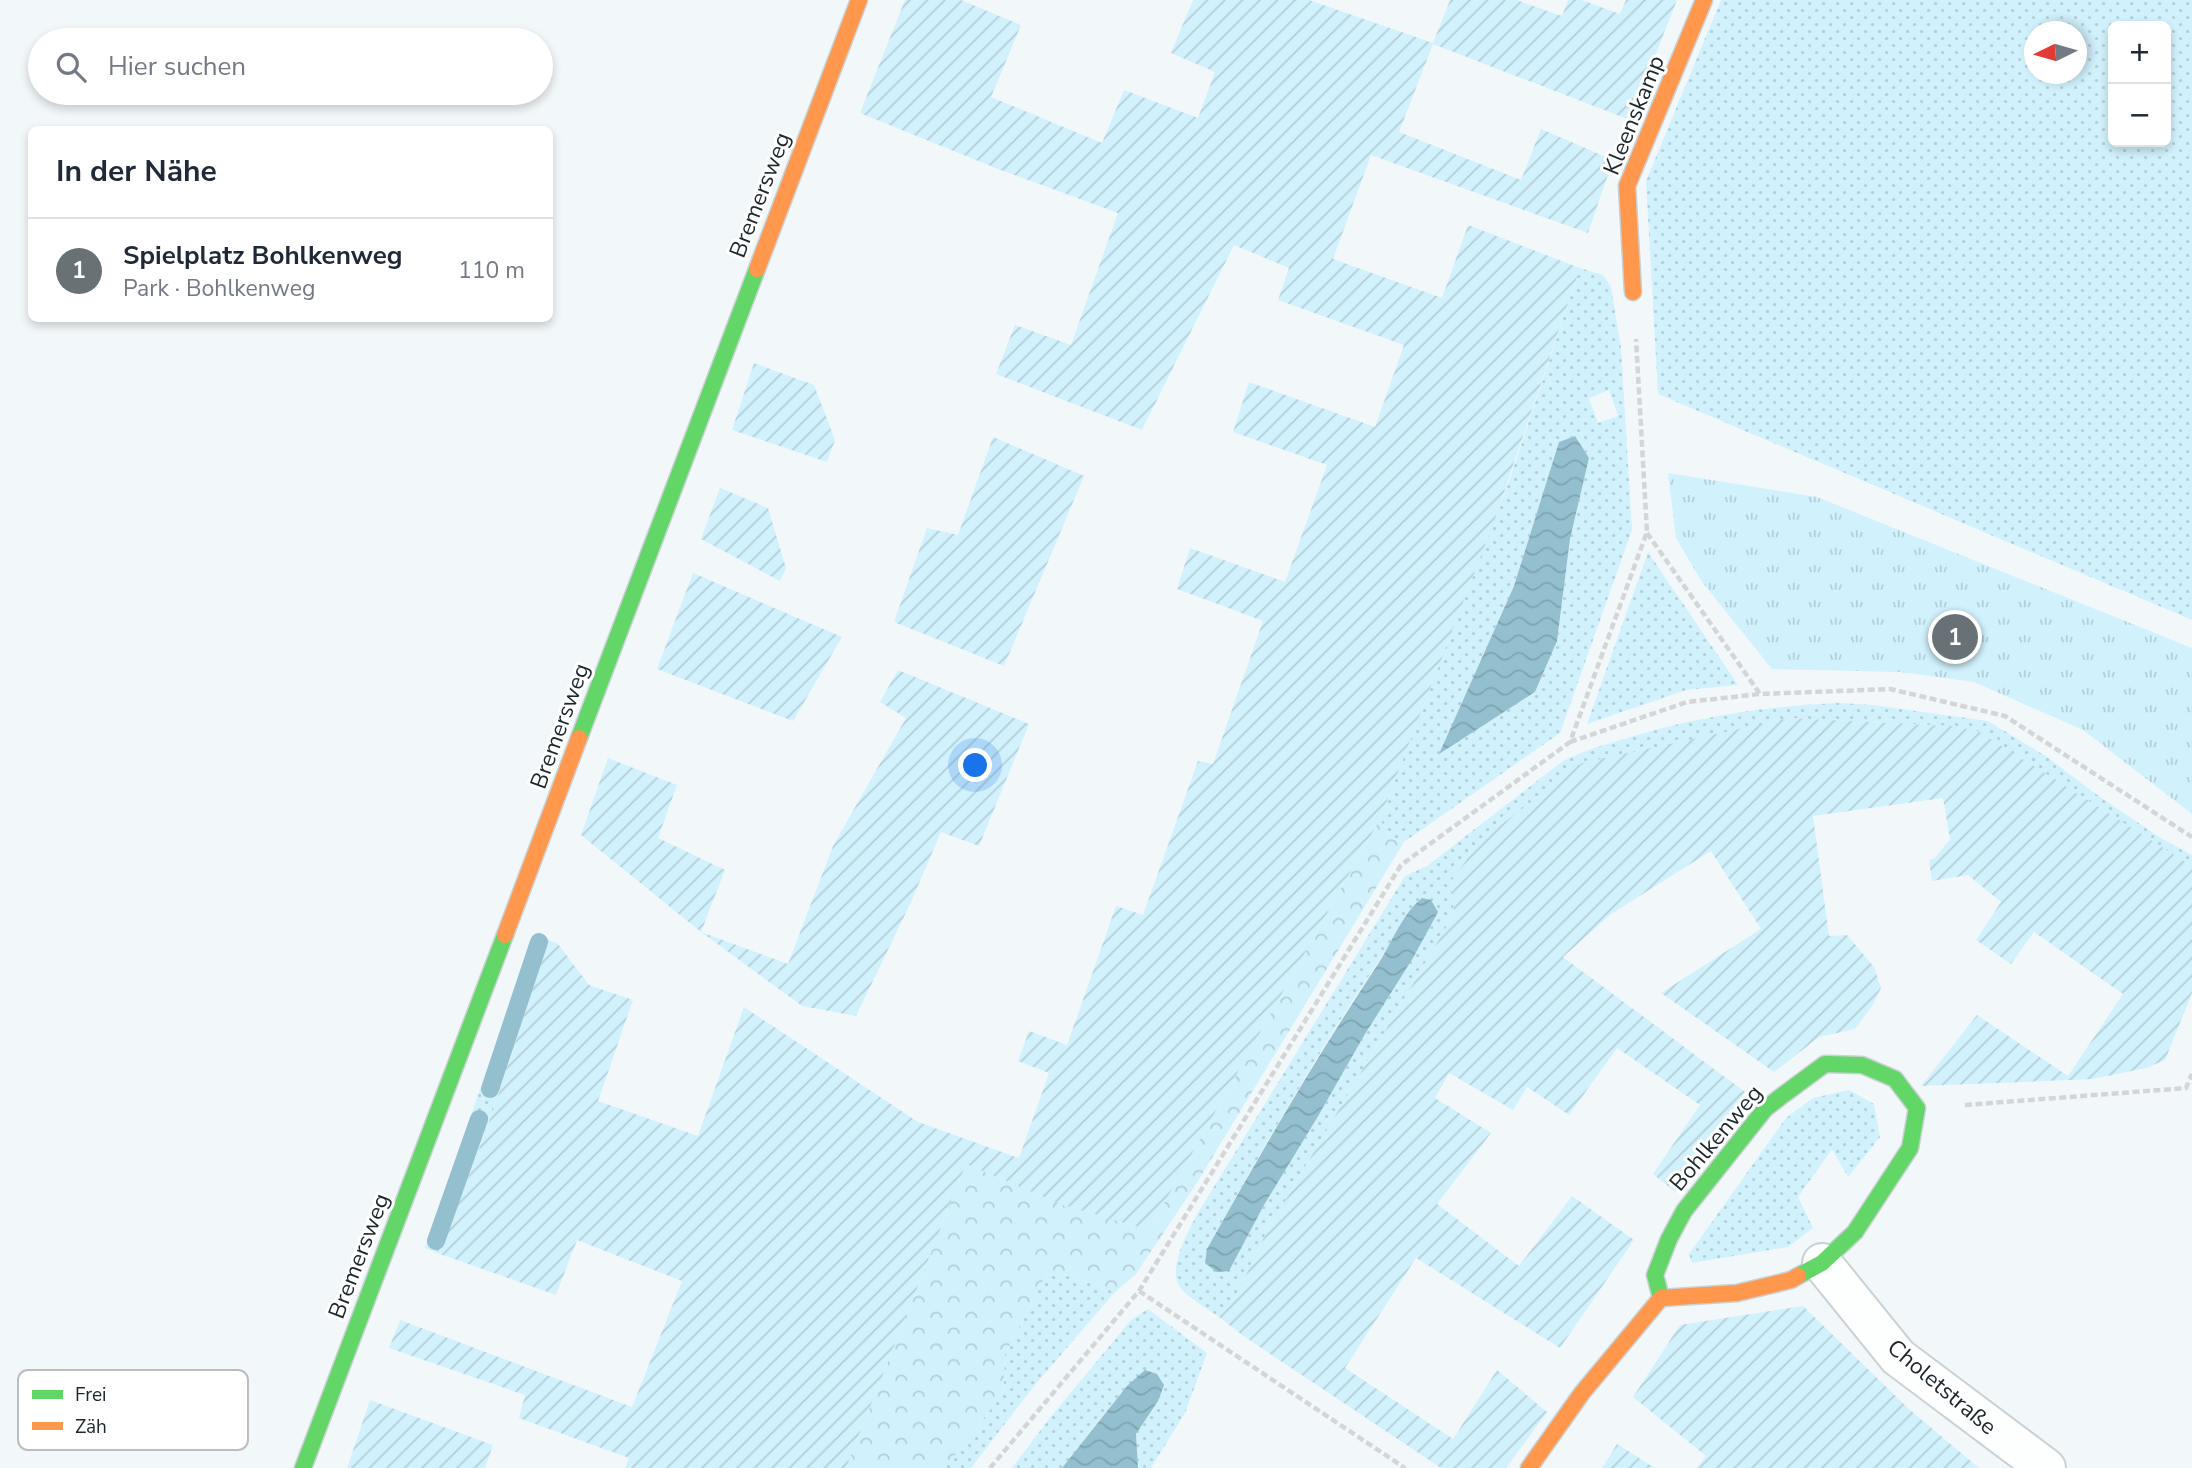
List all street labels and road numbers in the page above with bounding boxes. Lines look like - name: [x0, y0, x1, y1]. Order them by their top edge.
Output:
- street label: Kleenskamp: [1596, 51, 1672, 179]
- street label: Bremersweg: [722, 128, 798, 262]
- street label: Bremersweg: [523, 659, 597, 793]
- street label: Bohlkenweg: [1663, 1078, 1769, 1198]
- street label: Bremersweg: [321, 1189, 397, 1323]
- street label: Choletstraße: [1881, 1332, 2003, 1442]

